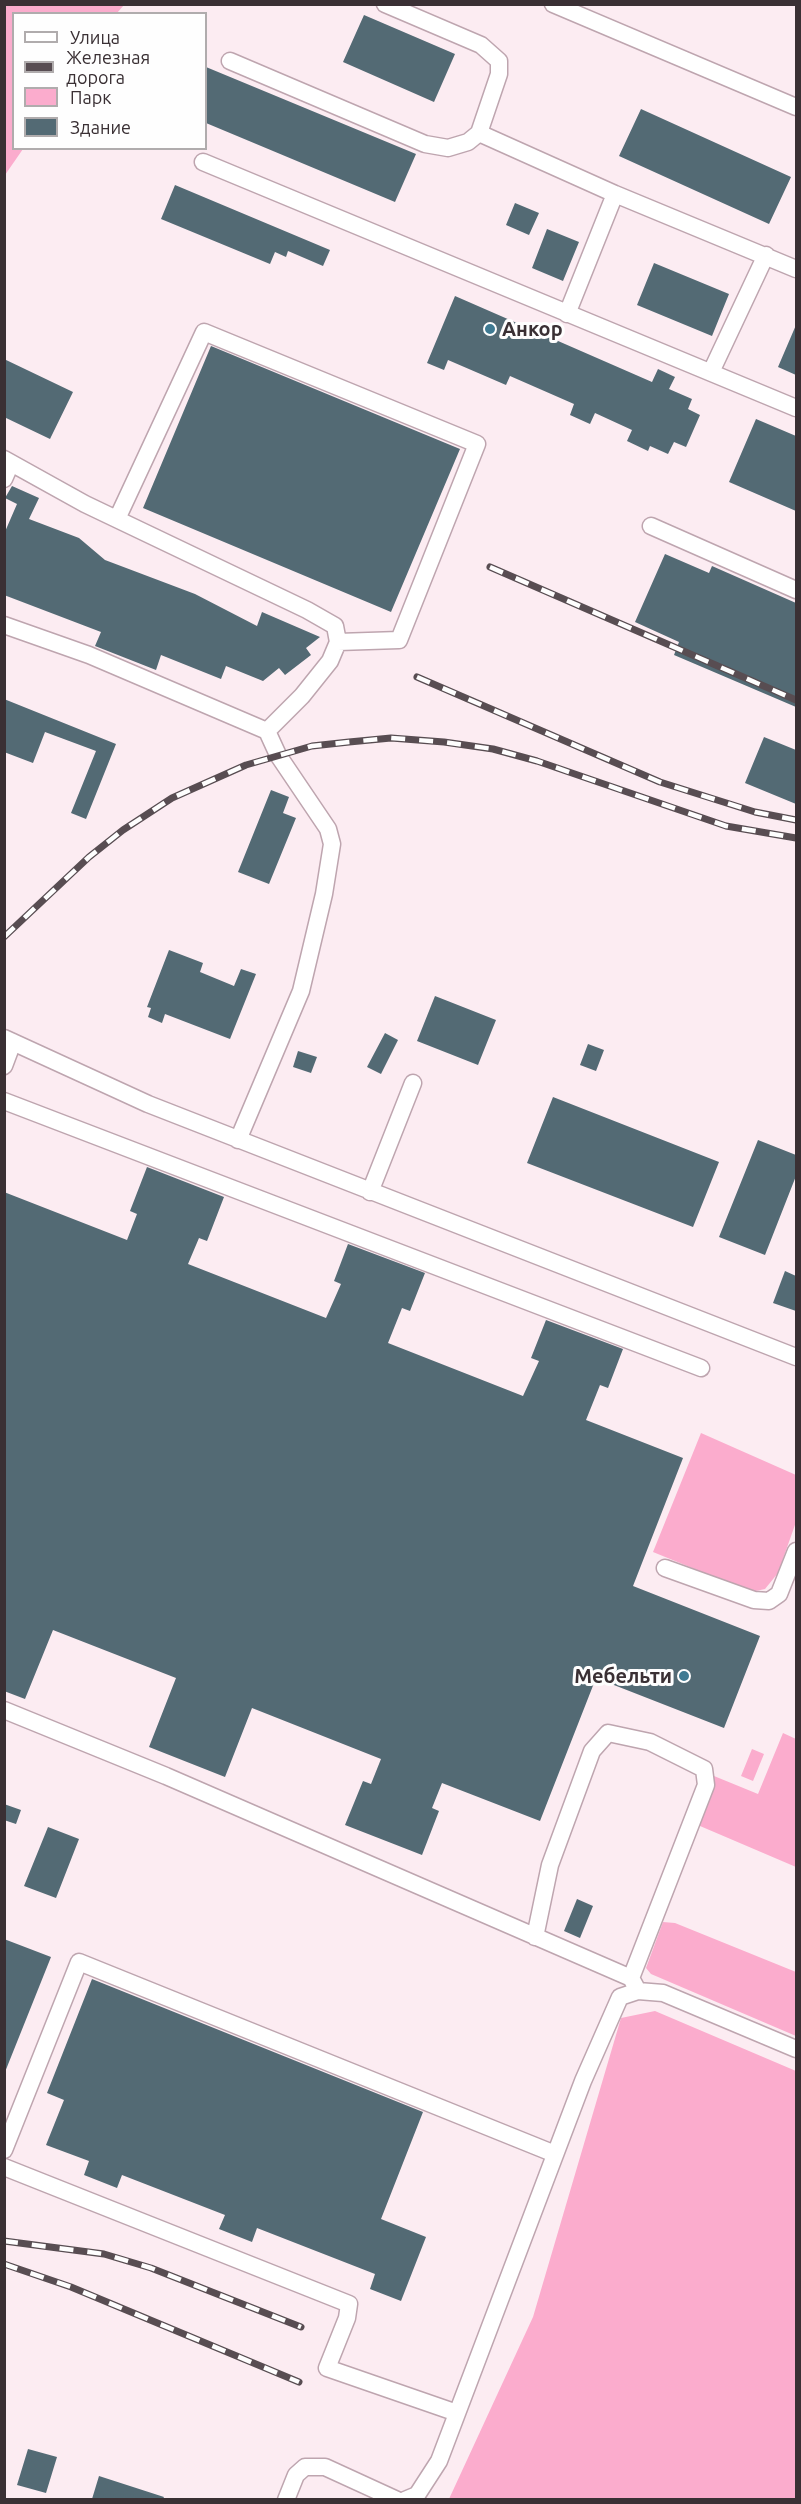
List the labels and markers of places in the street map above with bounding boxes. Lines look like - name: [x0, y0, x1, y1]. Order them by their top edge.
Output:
- place label: Анкор: [502, 317, 563, 341]
- marker: Анкор: [483, 322, 497, 336]
- place label: Мебельти: [574, 1664, 672, 1688]
- marker: Мебельти: [677, 1669, 691, 1683]

